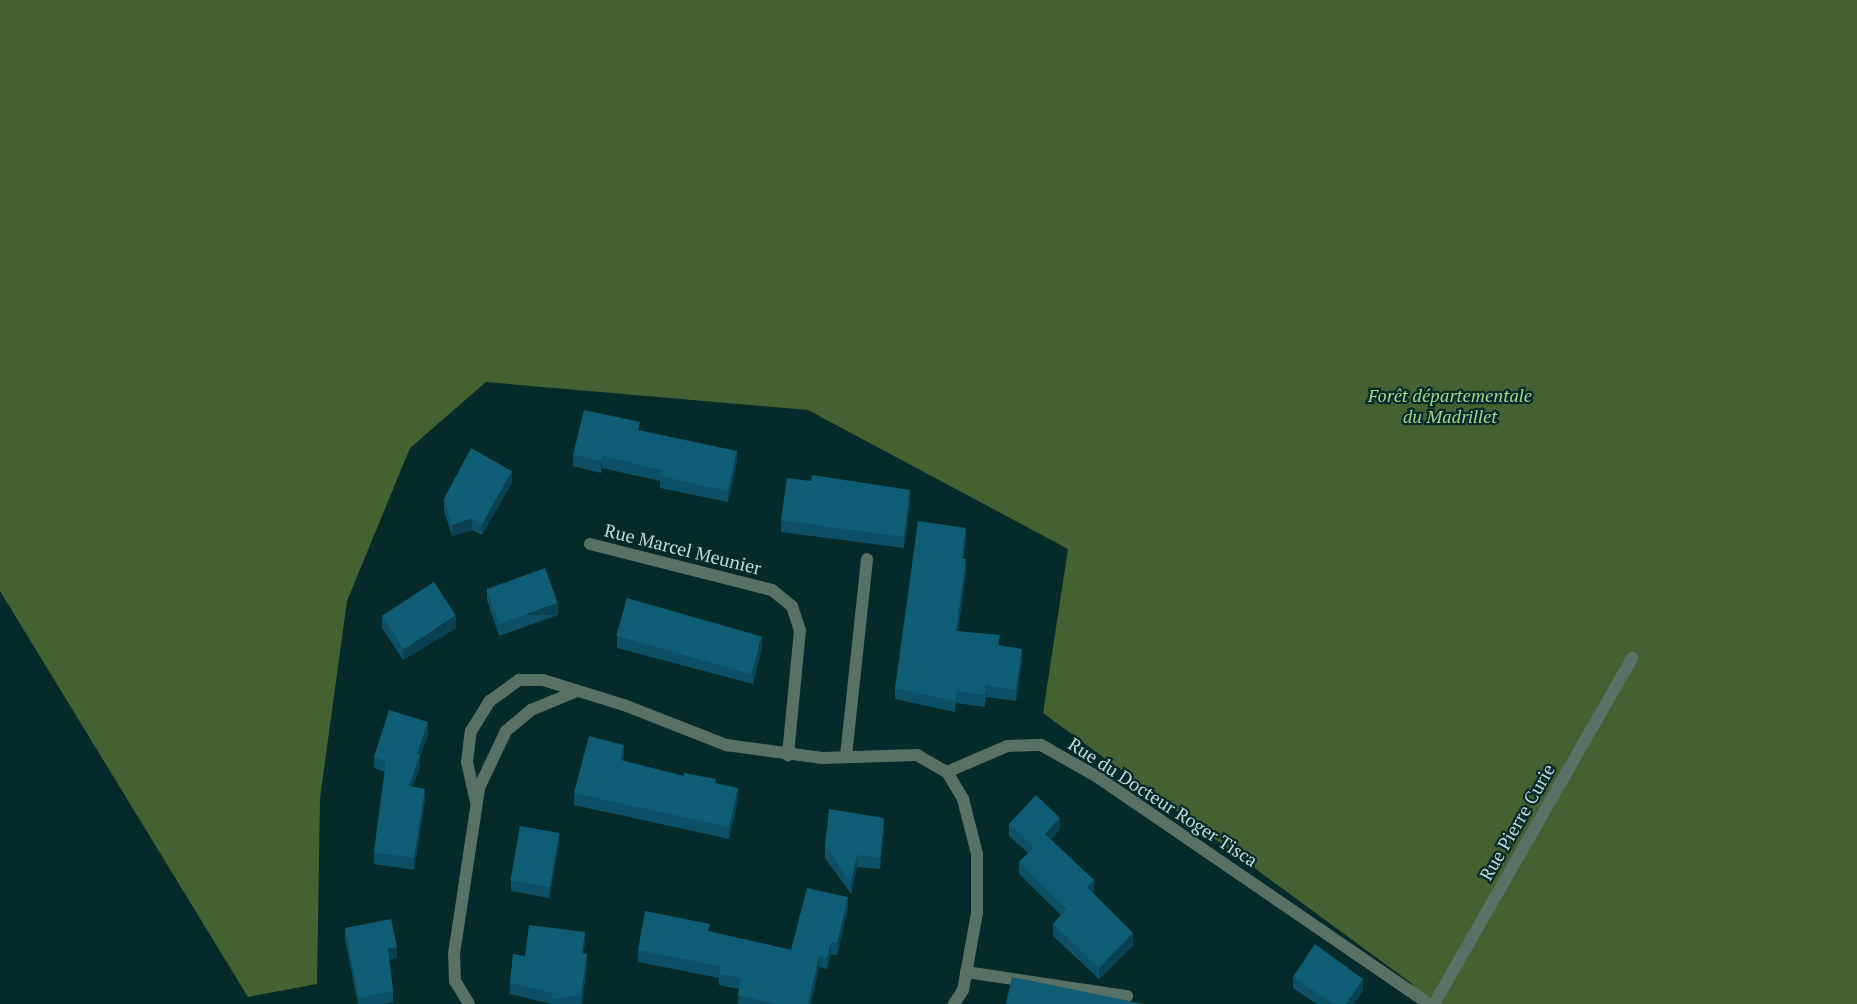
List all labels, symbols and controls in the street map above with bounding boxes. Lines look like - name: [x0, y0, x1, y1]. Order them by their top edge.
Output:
- park label: Forêt départementale du Madrillet: [1368, 385, 1532, 428]
- street label: Rue Marcel Meunier: [602, 519, 764, 579]
- street label: Rue du Docteur Roger Tisca: [1064, 733, 1262, 871]
- street label: Rue Pierre Curie: [1475, 760, 1559, 884]

